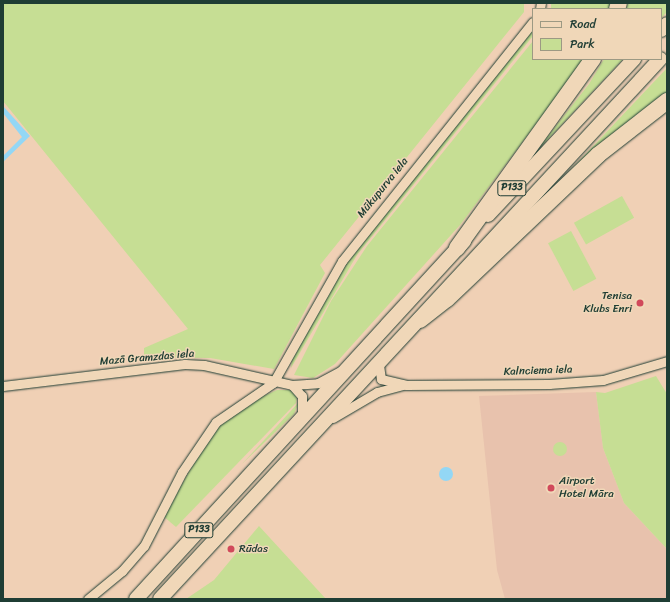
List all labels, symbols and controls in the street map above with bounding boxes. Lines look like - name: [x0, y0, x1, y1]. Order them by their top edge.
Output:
- legend: [532, 8, 662, 60]
- text: Road: [570, 13, 596, 35]
- text: Park: [570, 33, 595, 55]
- street label: Mūkupurva iela: [355, 155, 411, 221]
- road number: P133: [497, 180, 527, 196]
- place label: Tenisa Klubs Enri: [583, 290, 632, 316]
- marker: Tenisa Klubs Enri: [635, 298, 645, 308]
- street label: Mazā Gramzdas iela: [99, 347, 195, 369]
- street label: Kalnciema iela: [503, 363, 573, 379]
- place label: Airport Hotel Māra: [559, 475, 613, 501]
- marker: Airport Hotel Māra: [546, 483, 556, 493]
- road number: P133: [184, 522, 214, 538]
- place label: Rūdas: [239, 542, 268, 556]
- marker: Rūdas: [226, 544, 236, 554]

